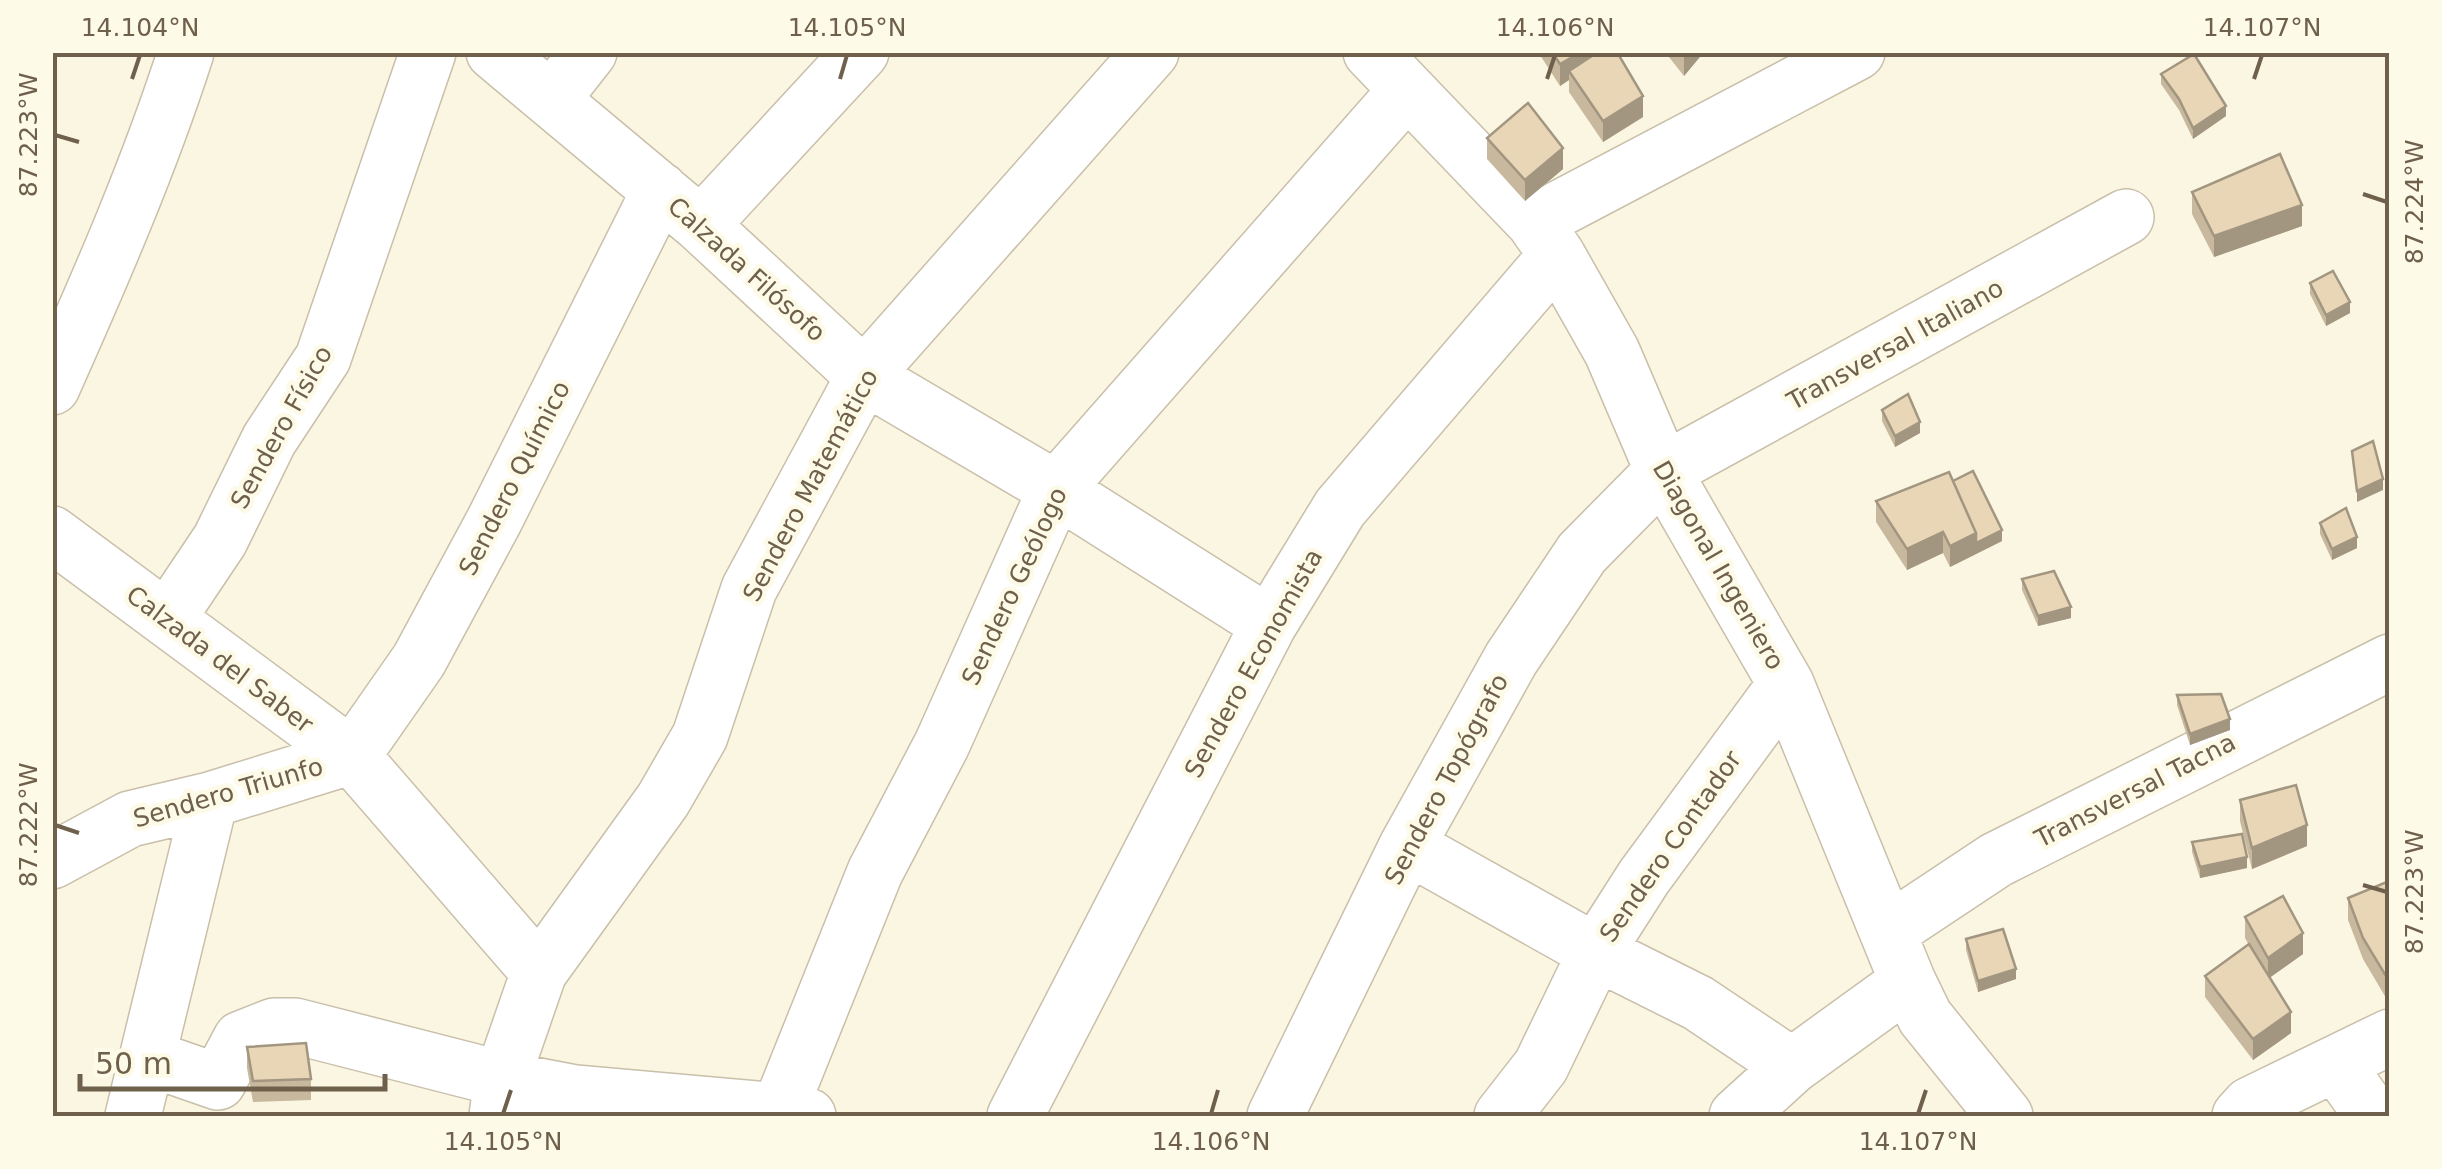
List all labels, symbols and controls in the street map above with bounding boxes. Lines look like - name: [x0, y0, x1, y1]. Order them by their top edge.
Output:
- text: 14.104°N: [81, 13, 199, 42]
- text: 14.105°N: [788, 13, 906, 42]
- text: 14.106°N: [1496, 13, 1614, 42]
- text: 14.107°N: [2203, 13, 2321, 42]
- text: 87.223°W: [14, 73, 43, 197]
- text: 87.224°W: [2400, 140, 2429, 264]
- street label: Calzada Filósofo: [662, 191, 831, 348]
- street label: Transversal Italiano: [1781, 273, 2008, 416]
- street label: Sendero Físico: [225, 341, 338, 514]
- street label: Sendero Matemático: [737, 364, 884, 606]
- street label: Sendero Químico: [453, 376, 576, 580]
- street label: Diagonal Ingeniero: [1647, 456, 1790, 675]
- street label: Sendero Geólogo: [956, 483, 1073, 690]
- street label: Sendero Economista: [1179, 544, 1328, 783]
- street label: Calzada del Saber: [121, 580, 319, 739]
- street label: Sendero Topógrafo: [1379, 669, 1514, 890]
- street label: Transversal Tacna: [2029, 727, 2240, 854]
- street label: Sendero Contador: [1594, 745, 1748, 947]
- street label: Sendero Triunfo: [130, 752, 326, 833]
- text: 87.222°W: [14, 763, 43, 887]
- text: 87.223°W: [2400, 830, 2429, 954]
- scale bar: [80, 1029, 385, 1091]
- text: 50 m: [95, 1046, 172, 1081]
- text: 14.105°N: [444, 1127, 562, 1156]
- text: 14.106°N: [1152, 1127, 1270, 1156]
- text: 14.107°N: [1859, 1127, 1977, 1156]

